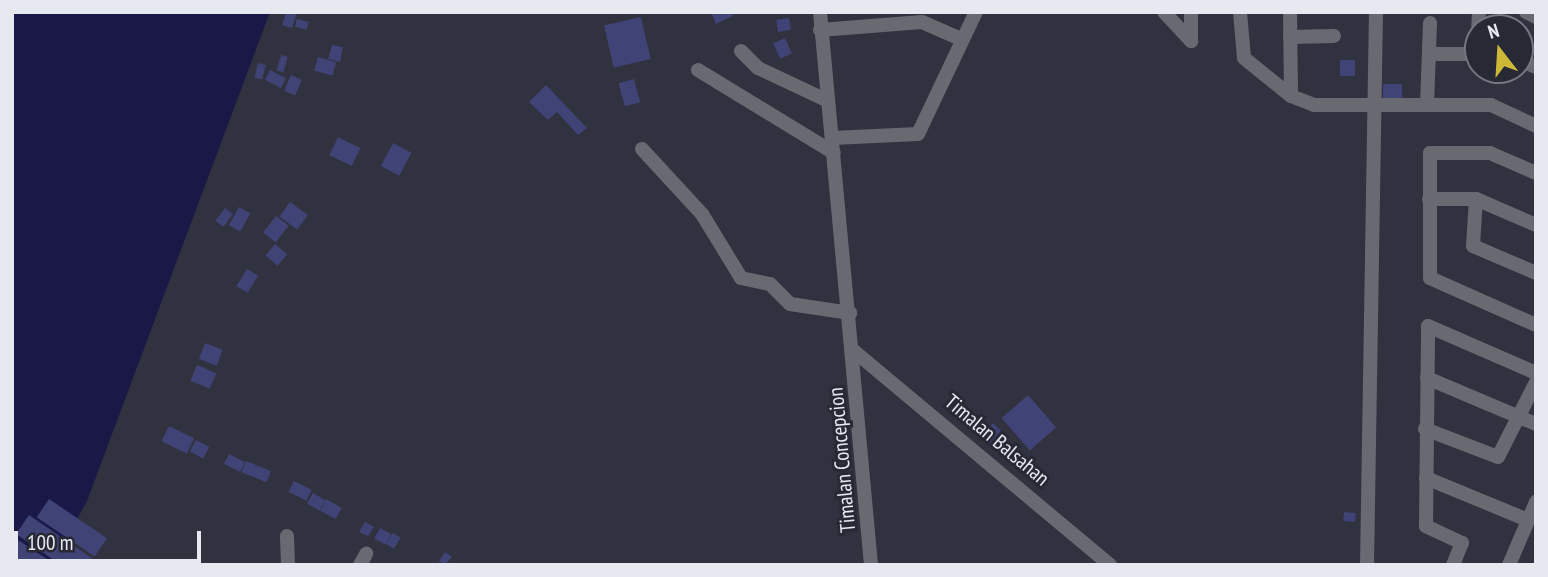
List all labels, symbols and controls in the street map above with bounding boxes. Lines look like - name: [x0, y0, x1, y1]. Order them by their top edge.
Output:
- north arrow: [1464, 14, 1534, 84]
- text: N: [1485, 18, 1502, 44]
- street label: Timalan Concepcion: [823, 386, 861, 534]
- street label: Timalan Balsahan: [940, 389, 1054, 491]
- scale bar: [18, 518, 205, 562]
- text: 100 m: [27, 529, 73, 556]

